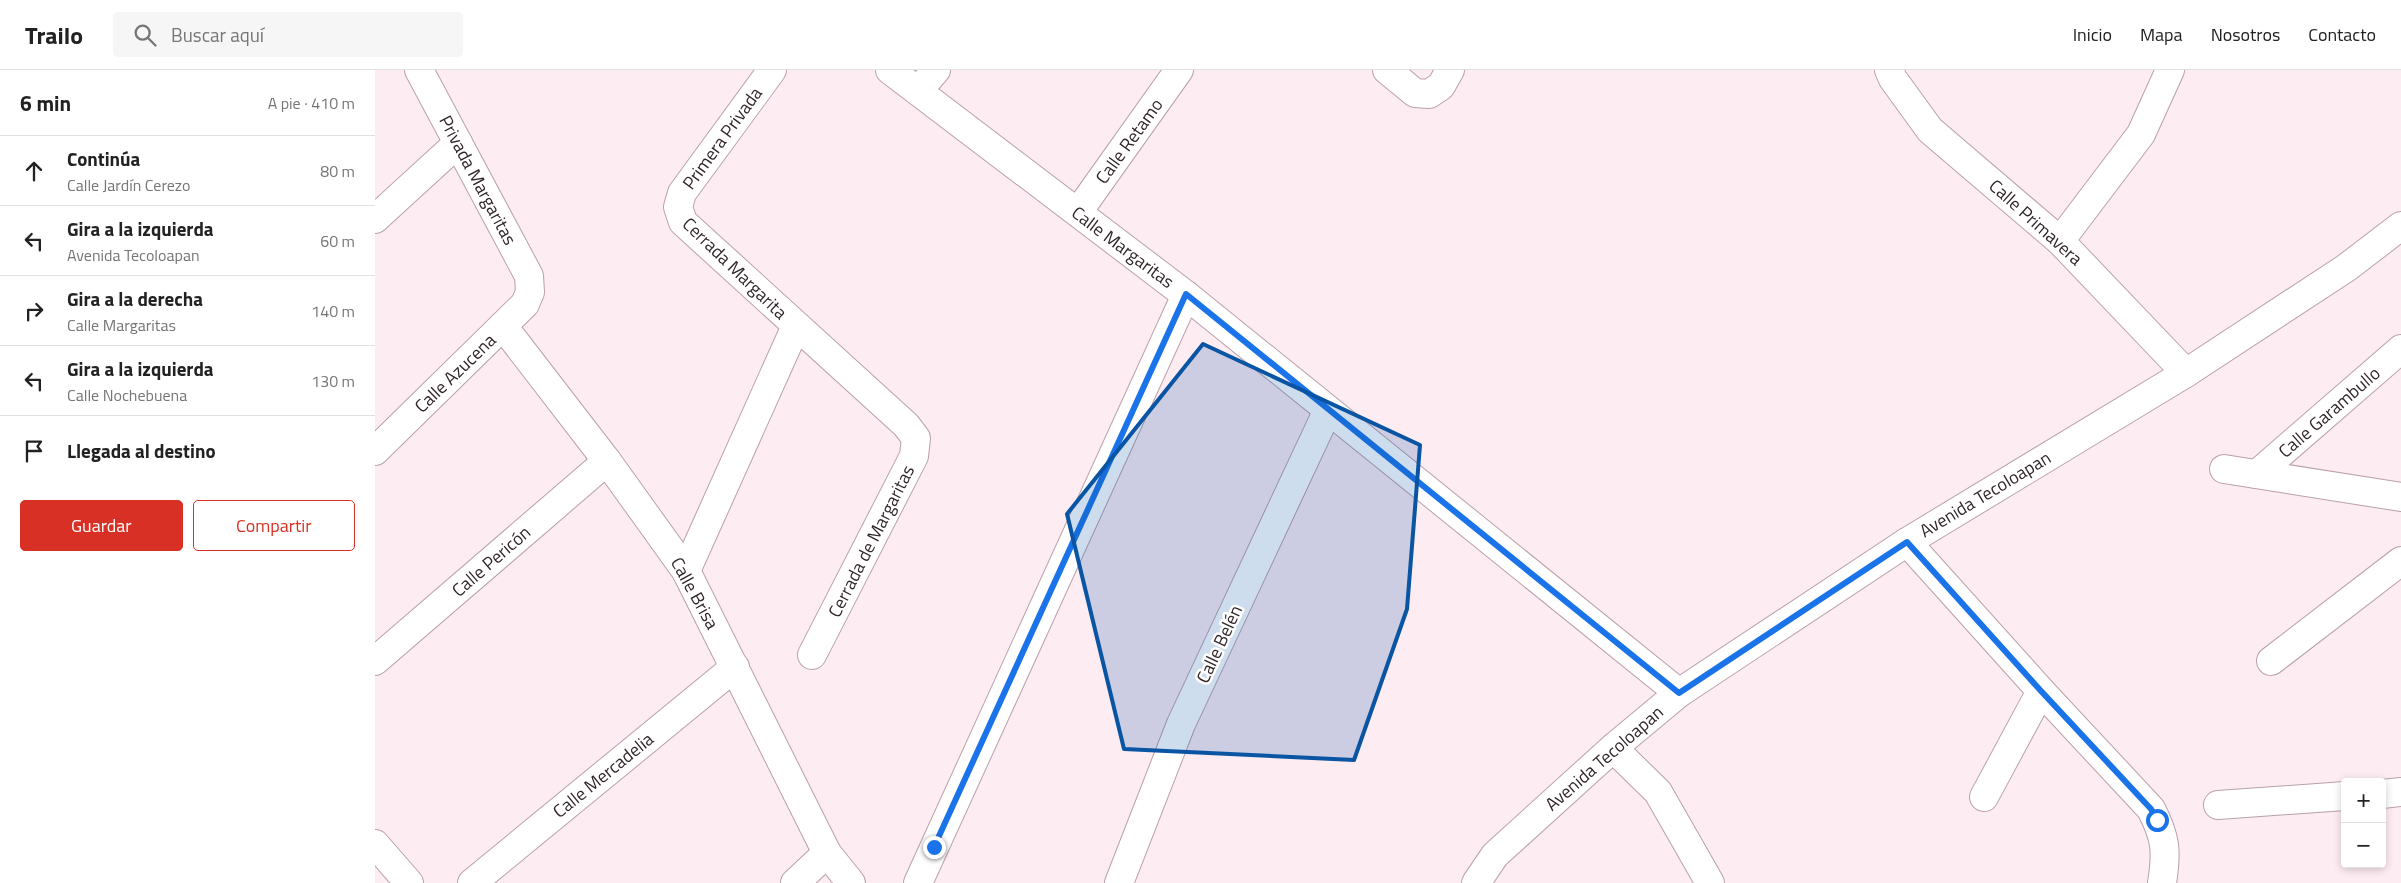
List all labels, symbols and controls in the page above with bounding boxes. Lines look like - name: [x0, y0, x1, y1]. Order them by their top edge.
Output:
- search box: [113, 12, 463, 57]
- text: Trailo: [25, 17, 83, 53]
- text: Buscar aquí: [171, 20, 264, 49]
- icon: search: [131, 21, 159, 49]
- text: Inicio: [2073, 21, 2112, 48]
- text: Mapa: [2140, 21, 2183, 48]
- text: Nosotros: [2211, 21, 2280, 48]
- text: Contacto: [2308, 21, 2376, 48]
- street label: Primera Privada: [675, 81, 769, 195]
- text: 6 min: [20, 87, 71, 119]
- text: A pie · 410 m: [268, 91, 355, 115]
- street label: Calle Retamo: [1089, 93, 1169, 189]
- street label: Privada Margaritas: [432, 110, 524, 250]
- text: Continúa: [67, 144, 140, 173]
- icon: ahead: [20, 157, 48, 185]
- text: 80 m: [320, 159, 355, 183]
- text: Calle Jardín Cerezo: [67, 173, 191, 197]
- street label: Calle Primavera: [1983, 173, 2089, 271]
- street label: Calle Margaritas: [1066, 199, 1180, 295]
- street label: Cerrada Margarita: [676, 211, 794, 325]
- text: Gira a la izquierda: [67, 214, 214, 243]
- icon: left: [20, 227, 48, 255]
- text: 60 m: [320, 229, 355, 253]
- text: Avenida Tecoloapan: [67, 243, 200, 267]
- text: Gira a la derecha: [67, 284, 203, 313]
- icon: right: [20, 297, 48, 325]
- text: 140 m: [311, 299, 355, 323]
- text: Calle Margaritas: [67, 313, 176, 337]
- street label: Calle Azucena: [408, 327, 502, 419]
- text: Gira a la izquierda: [67, 354, 214, 383]
- street label: Calle Garambullo: [2272, 360, 2386, 464]
- icon: left: [20, 367, 48, 395]
- text: 130 m: [311, 369, 355, 393]
- text: Calle Nochebuena: [67, 383, 187, 407]
- text: Llegada al destino: [67, 436, 216, 465]
- icon: arrive: [20, 437, 48, 465]
- street label: Avenida Tecoloapan: [1914, 444, 2056, 544]
- street label: Cerrada de Margaritas: [821, 460, 921, 622]
- button: Guardar: [20, 500, 183, 551]
- button: Compartir: [193, 500, 355, 551]
- street label: Calle Pericón: [446, 519, 536, 603]
- street label: Calle Brisa: [664, 552, 726, 634]
- street label: Calle Belén: [1189, 601, 1249, 687]
- street label: Avenida Tecoloapan: [1539, 699, 1669, 817]
- street label: Calle Mercadelia: [547, 726, 659, 824]
- map controls: [2341, 778, 2386, 868]
- button: +: [2341, 778, 2386, 823]
- route start: [2146, 809, 2169, 832]
- button: −: [2341, 823, 2386, 868]
- route end: [923, 836, 946, 859]

